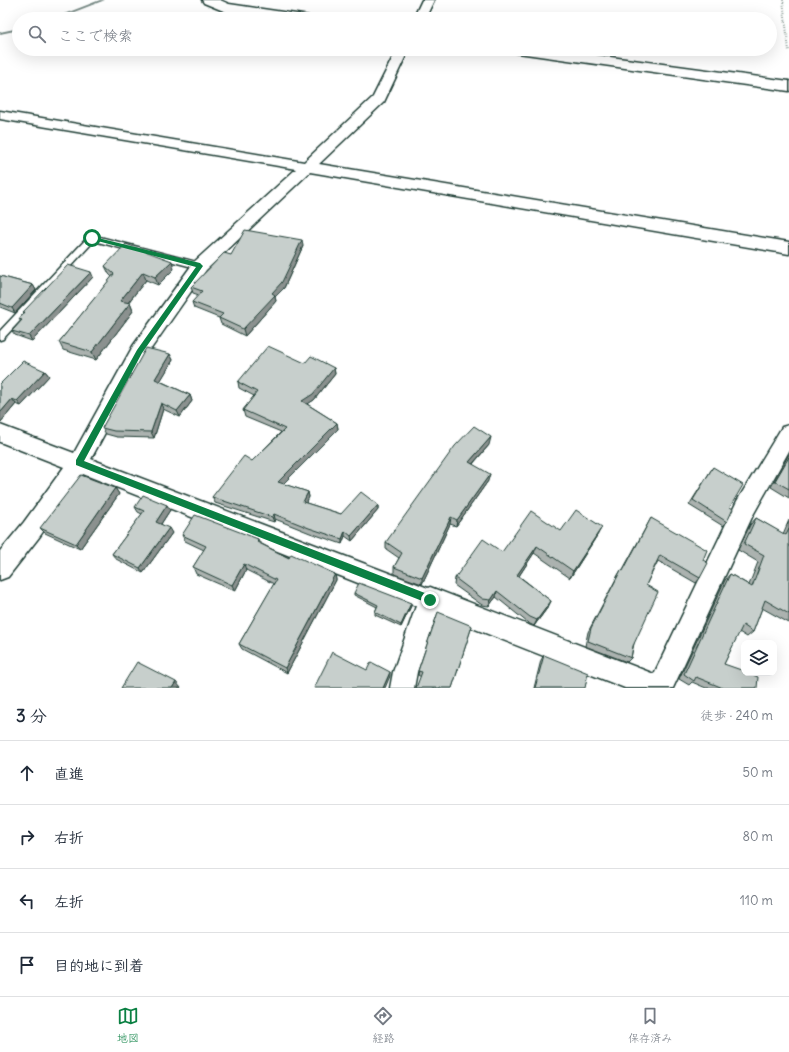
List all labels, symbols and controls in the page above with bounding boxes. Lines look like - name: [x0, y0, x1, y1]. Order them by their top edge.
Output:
- search box: [12, 12, 777, 56]
- icon: search: [26, 23, 48, 45]
- text: ここで検索: [58, 26, 133, 45]
- route start: [83, 229, 101, 247]
- route end: [421, 591, 439, 609]
- map controls: [741, 640, 777, 676]
- button: layers: [741, 640, 777, 676]
- text: 3 分: [16, 705, 47, 727]
- text: 徒歩 · 240 m: [700, 707, 773, 724]
- icon: ahead: [16, 762, 38, 784]
- text: 直進: [54, 764, 84, 783]
- text: 50 m: [742, 764, 773, 781]
- icon: right: [16, 826, 38, 848]
- text: 右折: [54, 828, 84, 847]
- text: 80 m: [742, 828, 773, 845]
- icon: left: [16, 890, 38, 912]
- text: 左折: [54, 892, 84, 911]
- text: 110 m: [740, 892, 773, 909]
- icon: arrive: [16, 954, 38, 976]
- text: 目的地に到着: [54, 956, 144, 975]
- tab: 地図: [117, 1005, 139, 1045]
- tab: 経路: [372, 1005, 394, 1045]
- tab: 保存済み: [628, 1005, 672, 1045]

